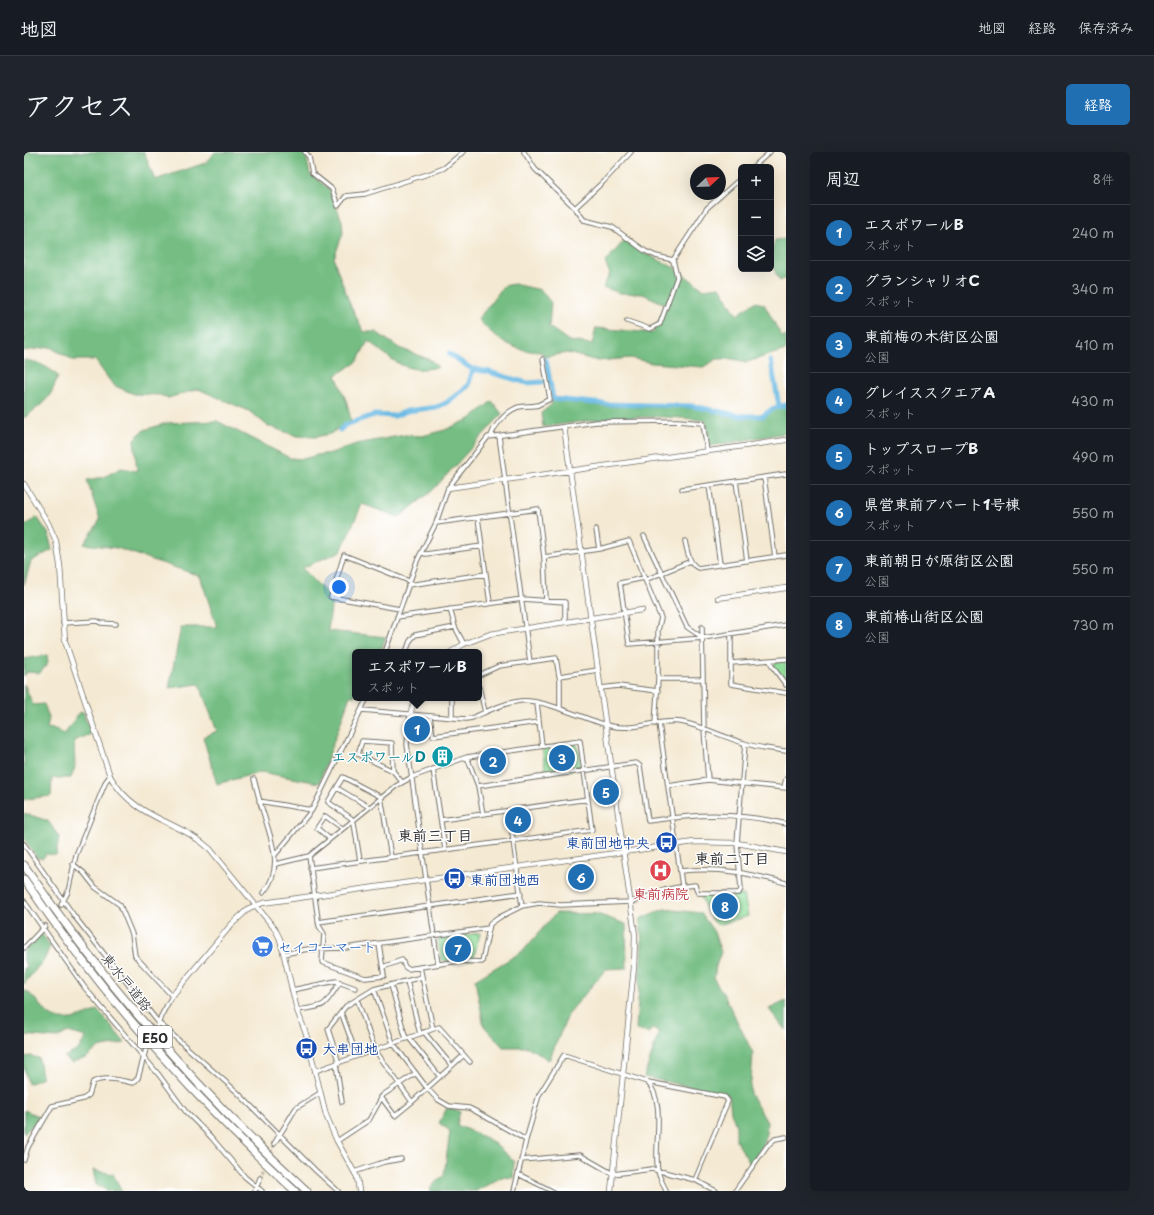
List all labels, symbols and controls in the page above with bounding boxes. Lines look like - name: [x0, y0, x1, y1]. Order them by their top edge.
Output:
- text: 地図: [20, 14, 58, 42]
- text: 地図: [978, 17, 1006, 38]
- text: 経路: [1028, 17, 1056, 38]
- text: 保存済み: [1078, 17, 1134, 38]
- text: アクセス: [24, 83, 134, 126]
- button: 経路: [1066, 84, 1130, 125]
- north arrow: [690, 164, 726, 200]
- map controls: [738, 164, 774, 272]
- button: +: [738, 164, 774, 200]
- text: 周辺: [826, 165, 860, 191]
- text: 8件: [1093, 169, 1114, 188]
- button: −: [738, 200, 774, 236]
- text: エスポワールB: [864, 212, 964, 235]
- text: 1: [836, 223, 842, 242]
- text: 240 m: [1072, 223, 1114, 242]
- text: スポット: [864, 235, 916, 254]
- button: layers: [738, 236, 774, 272]
- text: グランシャリオC: [864, 268, 980, 291]
- text: 2: [834, 279, 844, 298]
- text: 340 m: [1071, 279, 1114, 298]
- text: スポット: [864, 291, 916, 310]
- text: 東前梅の木街区公園: [864, 324, 999, 347]
- text: 3: [835, 335, 843, 354]
- text: 410 m: [1075, 335, 1114, 354]
- text: 公園: [864, 347, 890, 366]
- text: グレイススクエアA: [864, 380, 995, 403]
- text: 4: [835, 391, 843, 410]
- text: 430 m: [1072, 391, 1114, 410]
- text: スポット: [864, 403, 916, 422]
- text: トップスロープB: [864, 436, 978, 459]
- text: 5: [835, 447, 843, 466]
- text: 490 m: [1072, 447, 1114, 466]
- text: スポット: [864, 459, 916, 478]
- text: 県営東前アパート1号棟: [864, 492, 1020, 515]
- text: 6: [834, 503, 844, 522]
- text: 550 m: [1072, 503, 1114, 522]
- text: スポット: [864, 515, 916, 534]
- text: 東前朝日が原街区公園: [864, 548, 1014, 571]
- text: 7: [835, 559, 843, 578]
- text: 550 m: [1072, 559, 1114, 578]
- text: 公園: [864, 571, 890, 590]
- your location: [329, 577, 349, 597]
- text: 東前椿山街区公園: [864, 604, 984, 627]
- text: 8: [835, 615, 843, 634]
- text: 730 m: [1073, 615, 1114, 634]
- text: 公園: [864, 627, 890, 646]
- popup: [352, 649, 482, 701]
- text: エスポワールB: [367, 654, 467, 677]
- text: スポット: [367, 677, 419, 696]
- pin: 1: [404, 714, 430, 744]
- building icon: エスポワールD: [429, 743, 455, 769]
- pin: 3: [549, 743, 575, 773]
- place label: エスポワールD: [331, 746, 426, 767]
- pin: 2: [480, 746, 506, 776]
- pin: 5: [593, 777, 619, 807]
- pin: 4: [505, 805, 531, 835]
- district label: 東前三丁目: [397, 823, 473, 846]
- bus stop icon: 東前団地中央: [653, 829, 679, 855]
- place label: 東前団地中央: [566, 832, 650, 853]
- district label: 東前二丁目: [694, 846, 770, 869]
- hospital icon: 東前病院: [648, 858, 674, 884]
- pin: 6: [568, 862, 594, 892]
- bus stop icon: 東前団地西: [442, 866, 468, 892]
- place label: 東前団地西: [470, 869, 540, 890]
- place label: 東前病院: [633, 883, 689, 904]
- pin: 8: [712, 891, 738, 921]
- supermarket icon: セイコーマート: [250, 933, 276, 959]
- pin: 7: [445, 934, 471, 964]
- place label: セイコーマート: [278, 936, 377, 957]
- street label: 東水戸道路: [97, 948, 157, 1016]
- road number: E50: [138, 1026, 172, 1048]
- bus stop icon: 大串団地: [294, 1035, 320, 1061]
- place label: 大串団地: [322, 1038, 378, 1059]

